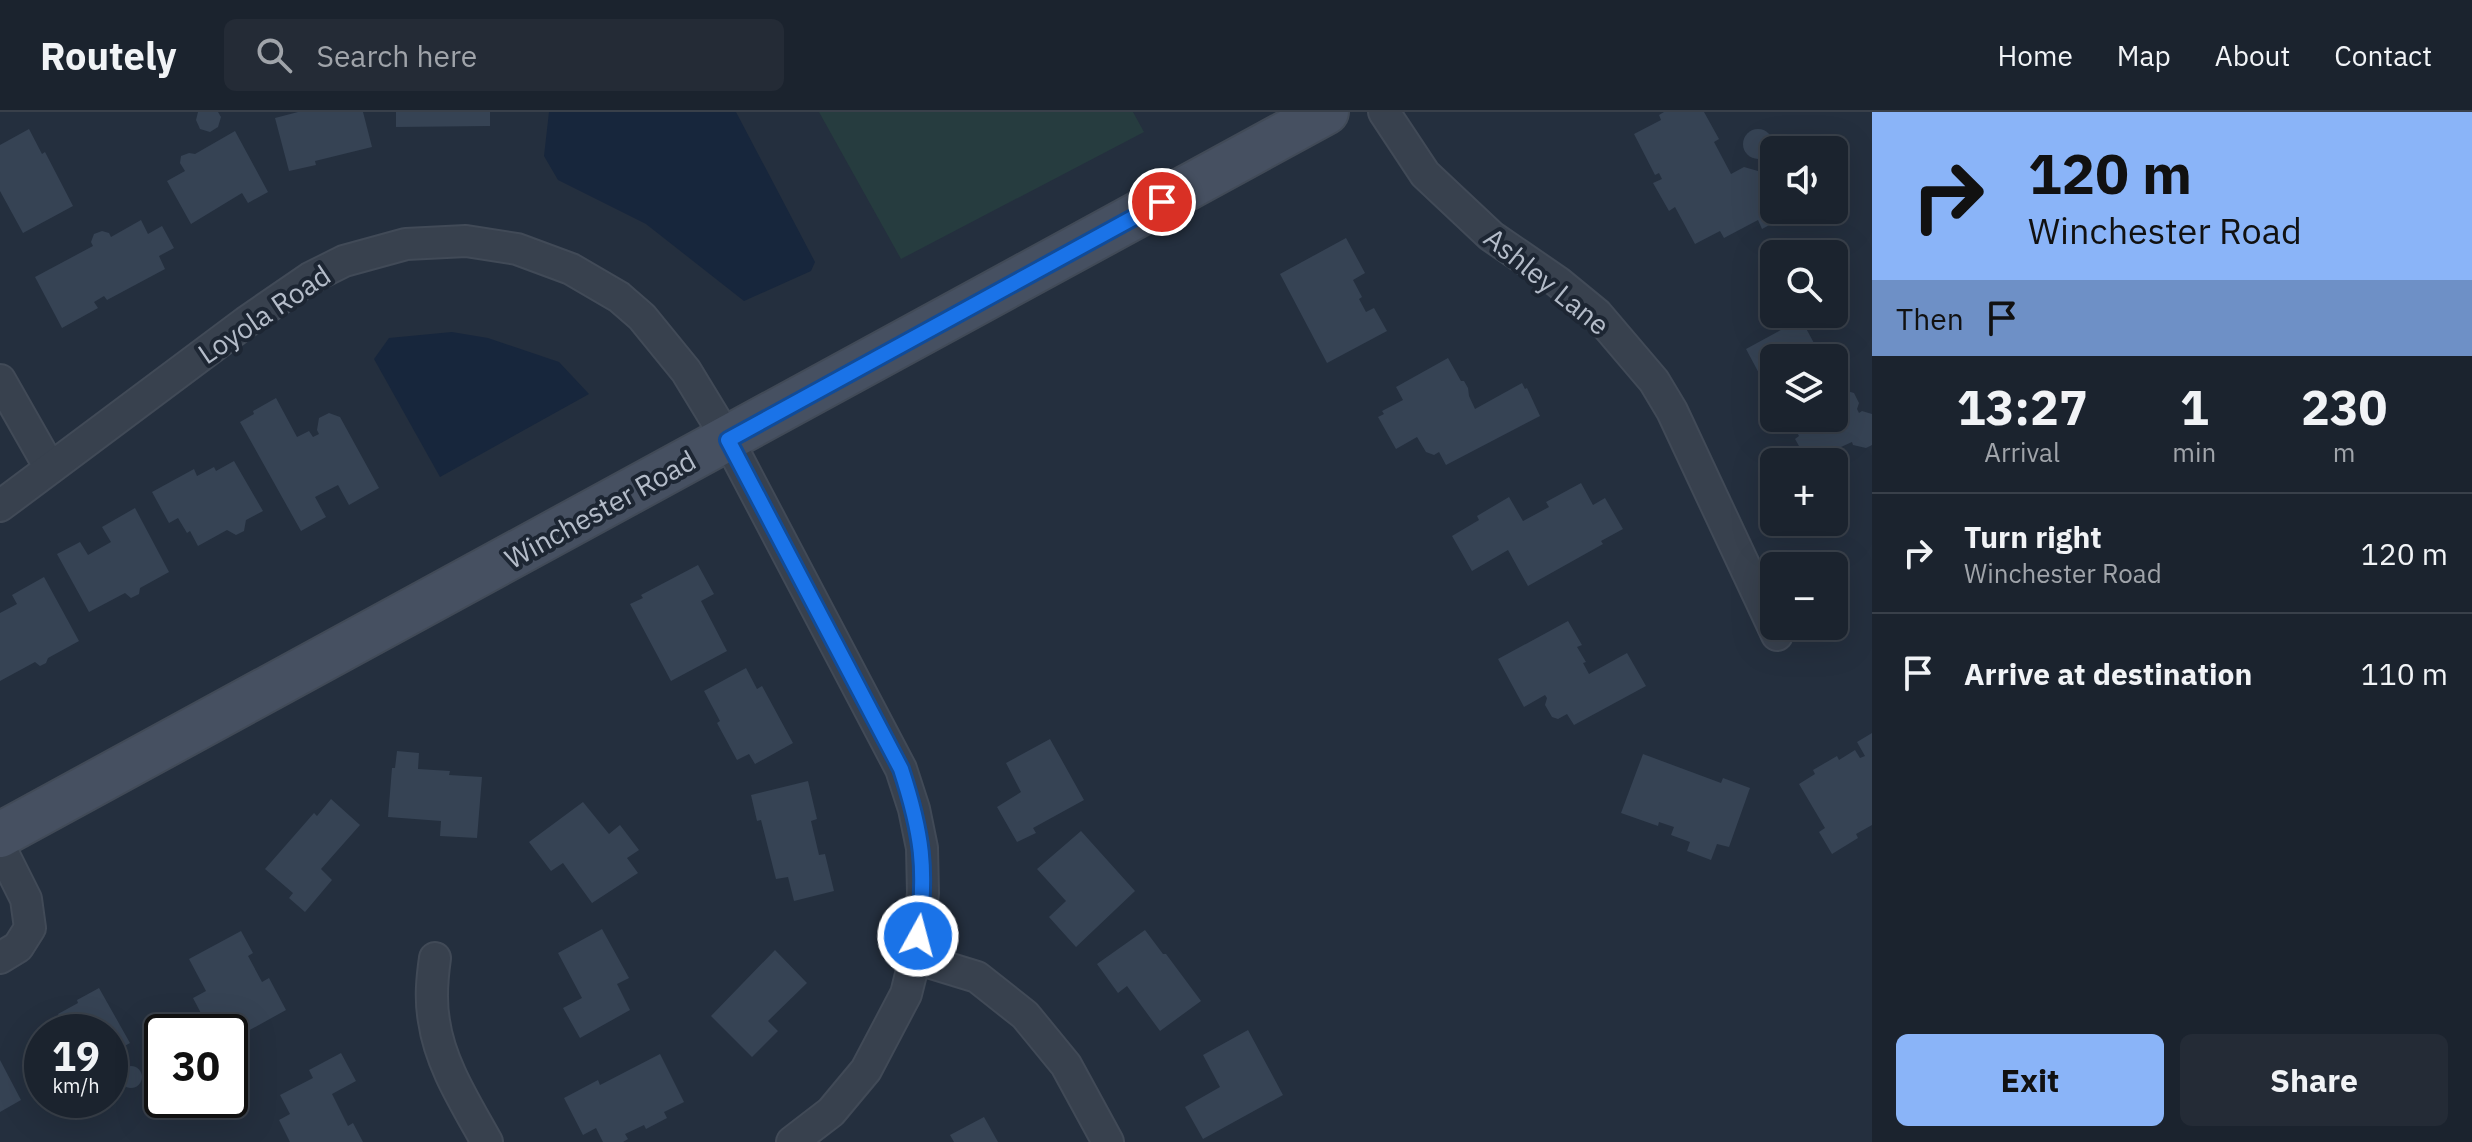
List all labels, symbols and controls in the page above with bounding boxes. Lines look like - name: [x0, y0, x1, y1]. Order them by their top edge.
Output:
- search box: [224, 19, 784, 91]
- text: Routely: [40, 31, 176, 80]
- icon: search: [252, 33, 296, 77]
- text: Search here: [316, 36, 477, 75]
- text: Home: [1997, 37, 2073, 74]
- text: Map: [2117, 37, 2171, 74]
- text: About: [2215, 37, 2290, 74]
- text: Contact: [2334, 37, 2432, 74]
- map controls: [1760, 136, 1848, 640]
- button: sound: [1760, 136, 1848, 224]
- text: 120 m: [2028, 137, 2192, 209]
- icon: right: [1896, 144, 2000, 248]
- pin: [1128, 168, 1196, 236]
- icon: arrive: [1140, 180, 1184, 224]
- text: Winchester Road: [2028, 207, 2302, 254]
- street label: Ashley Lane: [1477, 219, 1617, 343]
- button: search: [1760, 240, 1848, 328]
- street label: Loyola Road: [190, 256, 338, 372]
- icon: arrive: [1980, 296, 2024, 340]
- text: Then: [1896, 299, 1964, 338]
- button: layers: [1760, 344, 1848, 432]
- text: 13:27: [1957, 376, 2088, 438]
- text: 1: [2180, 376, 2209, 438]
- text: 230: [2301, 376, 2387, 438]
- text: Arrival: [1984, 435, 2060, 469]
- text: min: [2172, 435, 2216, 469]
- text: m: [2333, 435, 2355, 469]
- street label: Winchester Road: [498, 441, 702, 577]
- button: +: [1760, 448, 1848, 536]
- text: Turn right: [1964, 517, 2102, 556]
- icon: right: [1896, 531, 1940, 575]
- text: 120 m: [2361, 534, 2448, 573]
- button: −: [1760, 552, 1848, 640]
- text: Winchester Road: [1964, 556, 2162, 590]
- icon: arrive: [1896, 651, 1940, 695]
- text: Arrive at destination: [1964, 654, 2252, 693]
- text: 110 m: [2361, 654, 2448, 693]
- position arrow: [876, 894, 960, 978]
- speed limit sign: 30: [144, 1014, 248, 1118]
- text: 19: [52, 1030, 100, 1082]
- button: Exit: [1896, 1034, 2164, 1126]
- button: Share: [2180, 1034, 2448, 1126]
- text: km/h: [52, 1072, 100, 1099]

